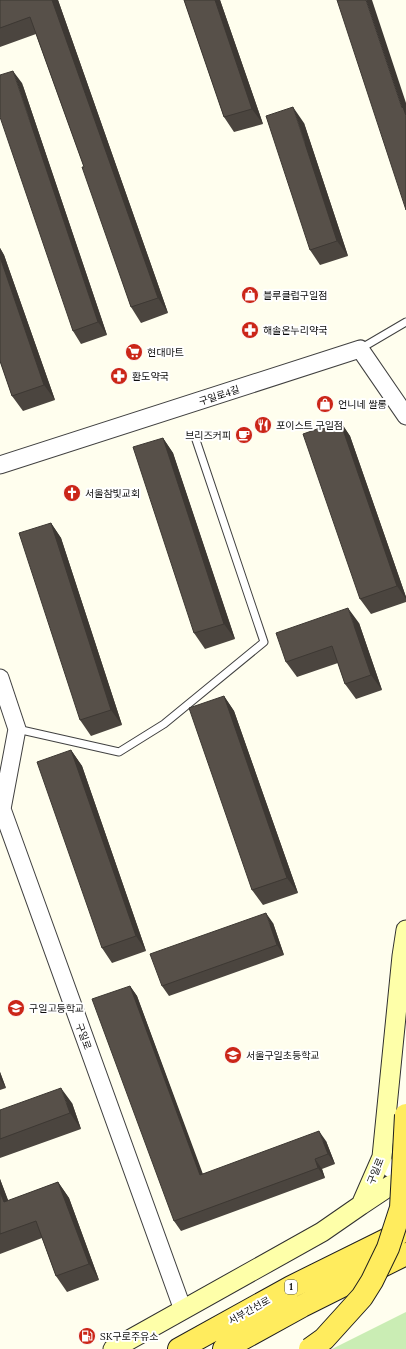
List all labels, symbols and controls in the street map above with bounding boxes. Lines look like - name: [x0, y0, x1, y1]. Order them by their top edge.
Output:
- shop icon: 블루클럽구일점: [240, 285, 260, 305]
- place label: 블루클럽구일점: [263, 289, 327, 302]
- pharmacy icon: 해솔온누리약국: [240, 320, 260, 340]
- place label: 해솔온누리약국: [263, 324, 327, 337]
- supermarket icon: 현대마트: [124, 342, 144, 362]
- place label: 현대마트: [147, 346, 184, 359]
- pharmacy icon: 환도약국: [109, 366, 129, 386]
- place label: 환도약국: [132, 370, 169, 383]
- street label: 구일로4길: [197, 383, 241, 408]
- shop icon: 언니네 쌀롱: [315, 394, 335, 414]
- place label: 언니네 쌀롱: [338, 398, 387, 411]
- restaurant icon: 포이스트 구일점: [253, 415, 273, 435]
- place label: 포이스트 구일점: [276, 419, 343, 432]
- cafe icon: 브리즈커피: [234, 425, 254, 445]
- place label: 브리즈커피: [185, 429, 231, 442]
- church icon: 서울참빛교회: [62, 483, 82, 503]
- place label: 서울참빛교회: [85, 487, 140, 500]
- school or university icon: 구일고등학교: [6, 998, 26, 1018]
- place label: 구일고등학교: [29, 1002, 84, 1015]
- street label: 구일로: [73, 1021, 94, 1051]
- school or university icon: 서울구일초등학교: [223, 1045, 243, 1065]
- place label: 서울구일초등학교: [246, 1049, 320, 1062]
- street label: 구일로: [364, 1156, 387, 1186]
- road number: 1: [285, 1280, 297, 1294]
- street label: 서부간선로: [226, 1294, 273, 1327]
- fuel station icon: SK구로주유소: [77, 1326, 97, 1346]
- place label: SK구로주유소: [100, 1330, 159, 1343]

